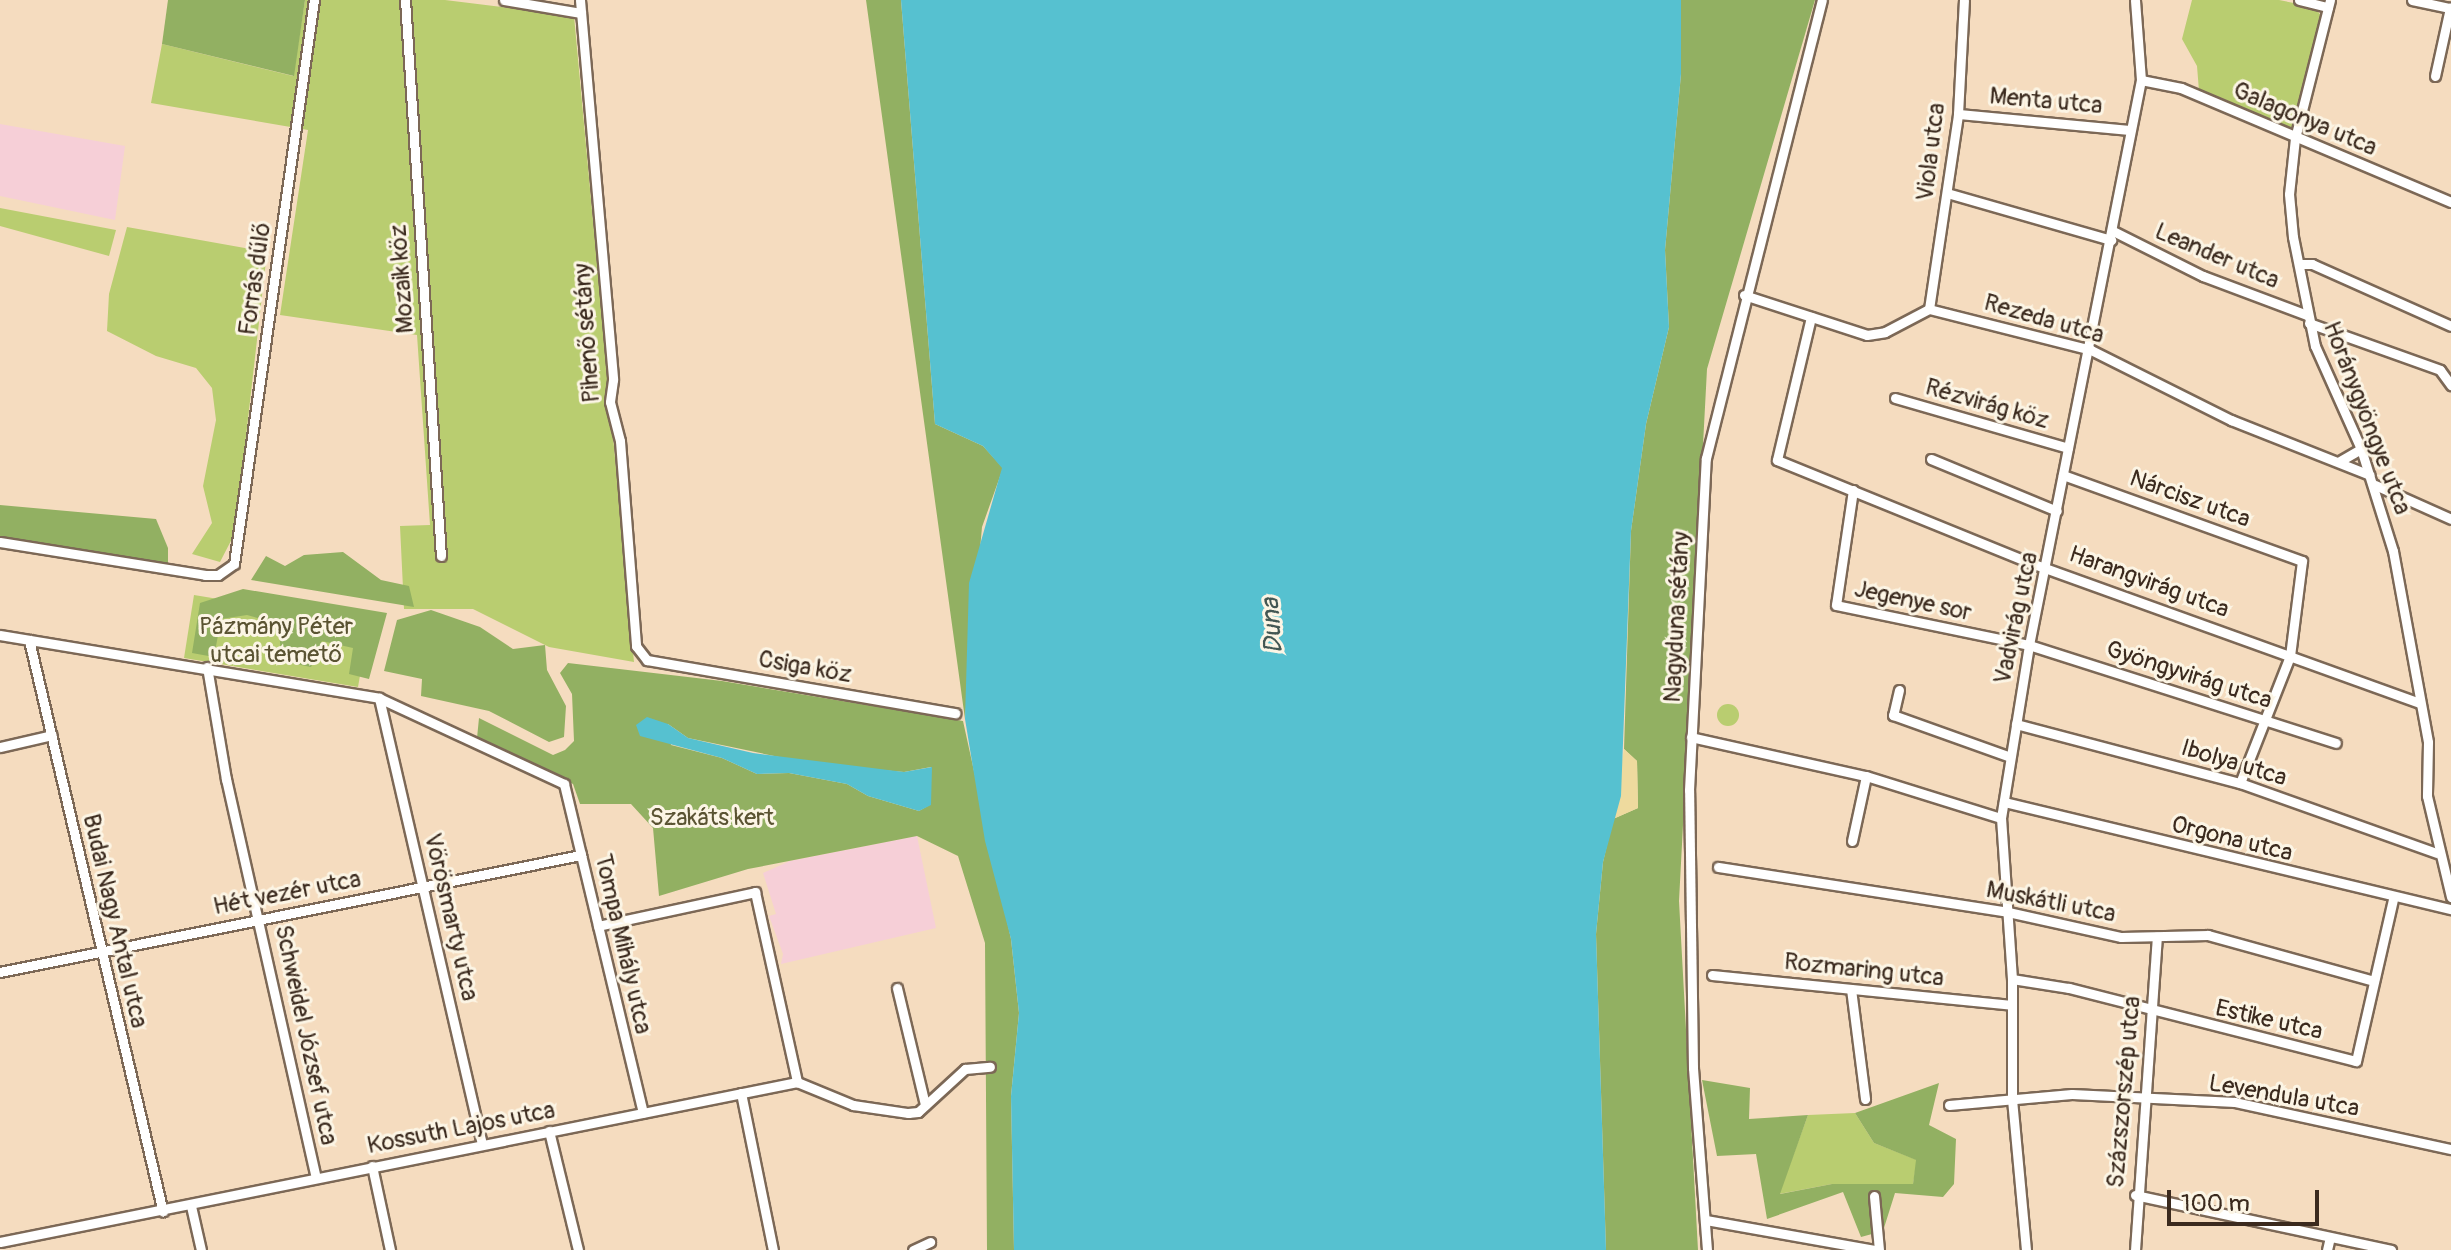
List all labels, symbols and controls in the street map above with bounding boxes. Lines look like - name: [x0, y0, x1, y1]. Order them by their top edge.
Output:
- street label: Galagonya utca: [2229, 76, 2381, 162]
- street label: Menta utca: [1988, 82, 2104, 120]
- street label: Viola utca: [1911, 101, 1951, 203]
- street label: Leander utca: [2151, 217, 2283, 295]
- street label: Forrás dűlő: [233, 221, 277, 337]
- street label: Mozaik köz: [384, 224, 420, 334]
- street label: Pihenő sétány: [568, 262, 606, 404]
- street label: Rezeda utca: [1981, 288, 2107, 350]
- street label: Horánygyöngye utca: [2317, 317, 2417, 519]
- street label: Rézvirág köz: [1922, 373, 2052, 435]
- street label: Nárcisz utca: [2126, 464, 2254, 534]
- street label: Nagyduna sétány: [1658, 531, 1696, 703]
- street label: Harangvirág utca: [2065, 540, 2233, 624]
- street label: Vadvirág utca: [1988, 549, 2044, 687]
- street label: Jegenye sor: [1852, 575, 1974, 627]
- water label: Duna: [1255, 597, 1291, 655]
- park label: Pázmány Péter utcai temető: [199, 613, 353, 669]
- street label: Gyöngyvirág utca: [2103, 635, 2275, 715]
- street label: Csiga köz: [756, 645, 854, 689]
- street label: Ibolya utca: [2178, 733, 2290, 793]
- park label: Szakáts kert: [650, 804, 774, 832]
- street label: Orgona utca: [2169, 810, 2295, 868]
- street label: Budai Nagy Antal utca: [76, 811, 154, 1031]
- street label: Vörösmarty utca: [418, 830, 484, 1004]
- street label: Tompa Mihály utca: [588, 851, 658, 1037]
- street label: Hét vezér utca: [211, 865, 363, 921]
- street label: Muskátli utca: [1984, 875, 2118, 929]
- street label: Schweidel József utca: [269, 922, 343, 1148]
- street label: Rozmaring utca: [1783, 947, 1945, 993]
- street label: Estike utca: [2213, 994, 2325, 1046]
- street label: Százszorszép utca: [2101, 995, 2147, 1189]
- street label: Levendula utca: [2207, 1069, 2361, 1123]
- street label: Kossuth Lajos utca: [365, 1096, 557, 1160]
- scale bar: [2171, 1174, 2323, 1224]
- text: 100 m: [2181, 1189, 2250, 1218]

